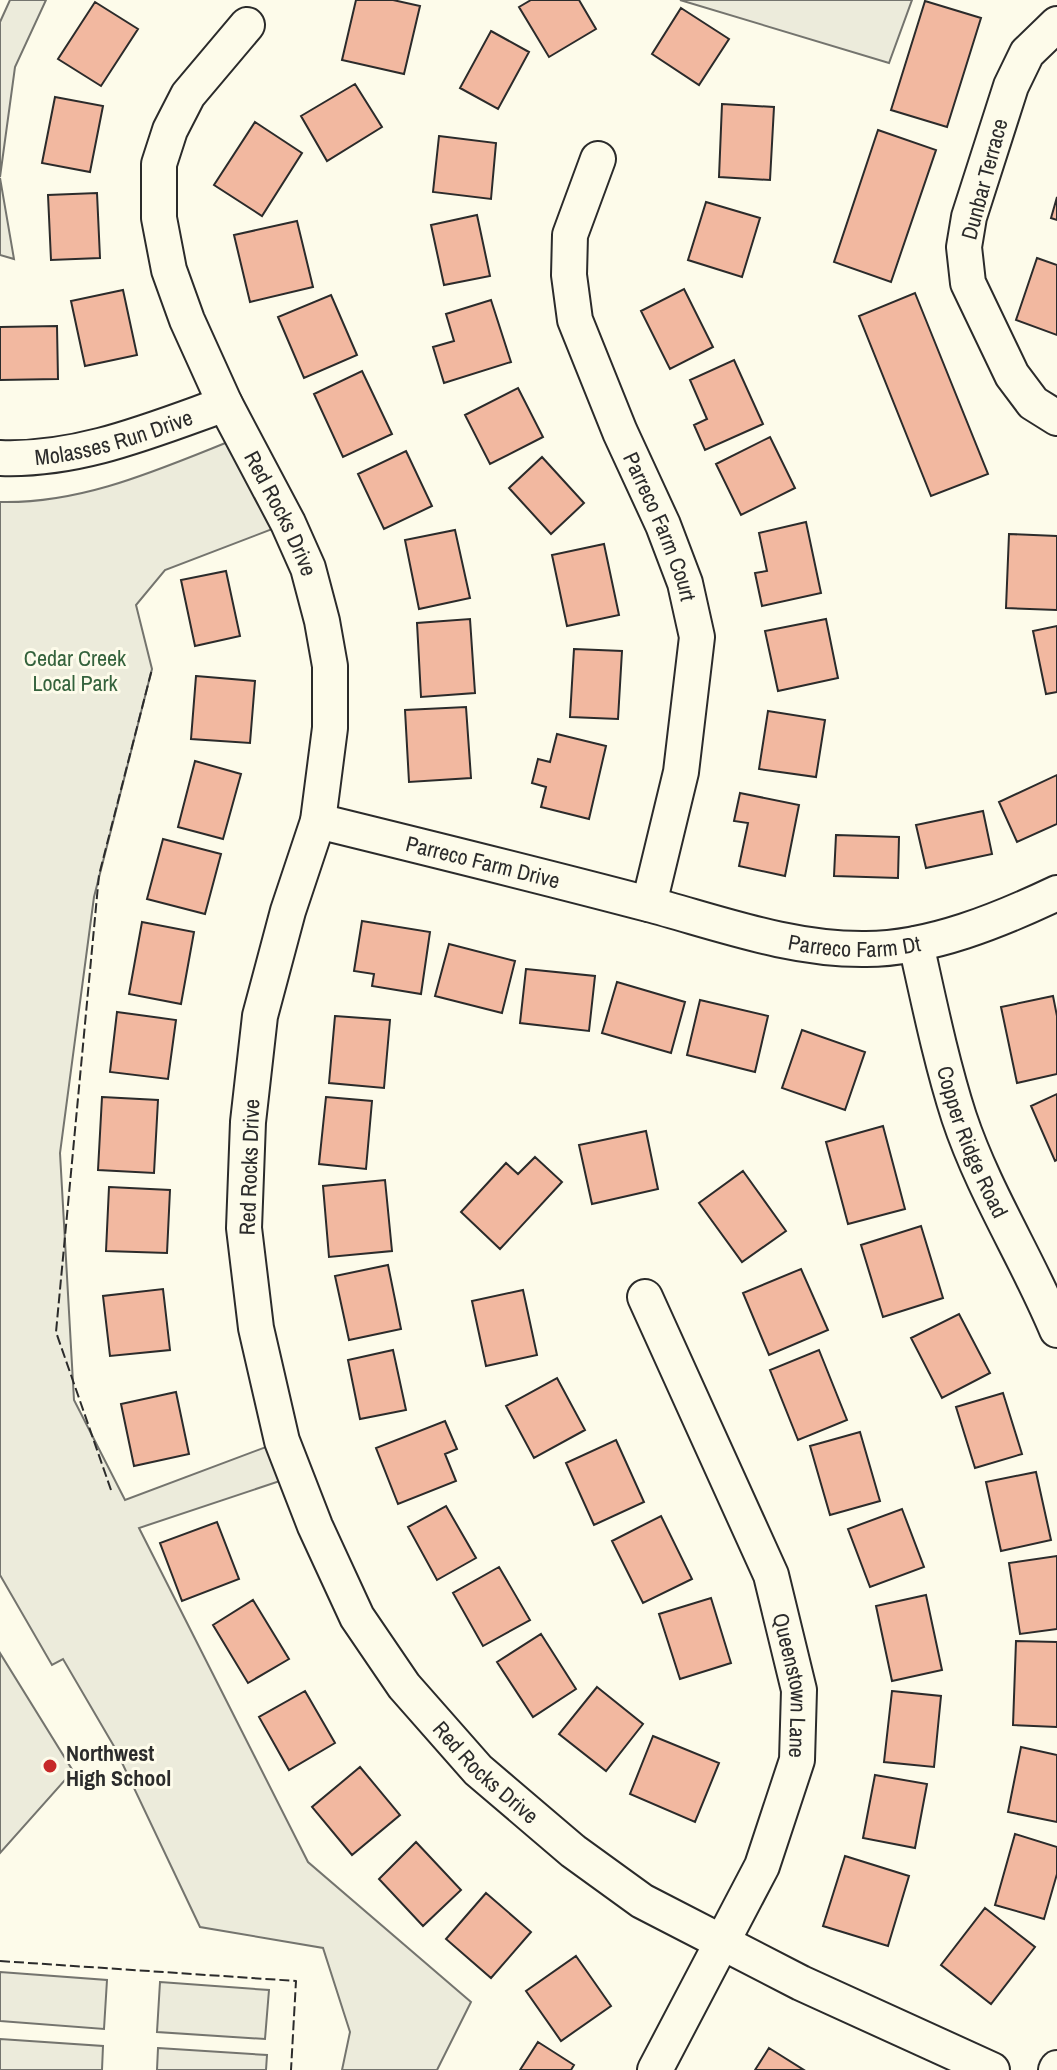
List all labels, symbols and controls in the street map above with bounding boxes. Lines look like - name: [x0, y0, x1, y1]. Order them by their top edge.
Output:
- street label: Dunbar Terrace: [953, 115, 1015, 243]
- street label: Molasses Run Drive: [33, 402, 197, 472]
- street label: Red Rocks Drive: [237, 445, 324, 579]
- street label: Parreco Farm Court: [616, 447, 703, 604]
- park label: Cedar Creek Local Park: [24, 643, 127, 698]
- street label: Parreco Farm Drive: [403, 828, 563, 896]
- street label: Parreco Farm Dt: [786, 927, 923, 964]
- street label: Copper Ridge Road: [930, 1063, 1015, 1223]
- street label: Red Rocks Drive: [232, 1098, 266, 1236]
- street label: Queenstown Lane: [766, 1610, 814, 1758]
- street label: Red Rocks Drive: [426, 1714, 545, 1830]
- place label: Northwest High School: [66, 1738, 171, 1793]
- marker: Northwest High School: [41, 1757, 59, 1775]

